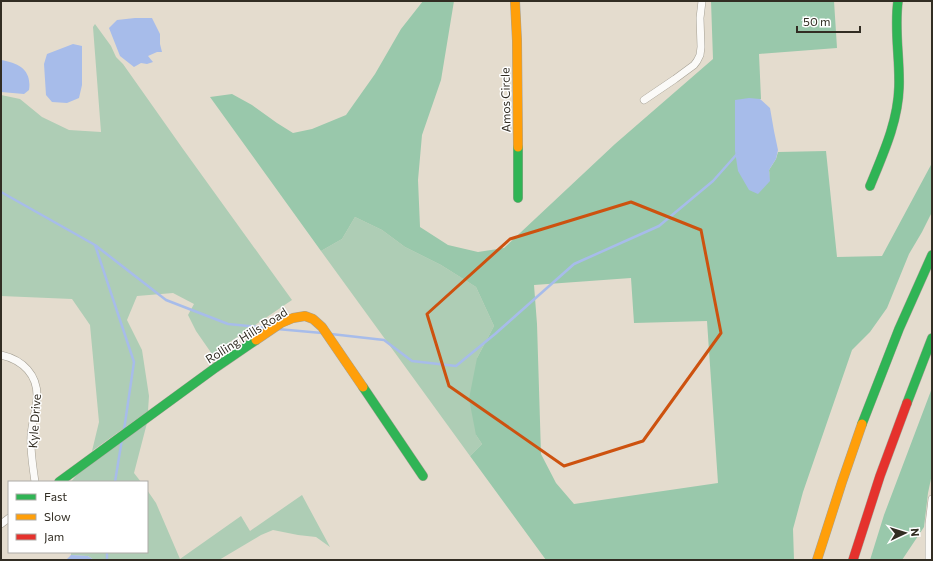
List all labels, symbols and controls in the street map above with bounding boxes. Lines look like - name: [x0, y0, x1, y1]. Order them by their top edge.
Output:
- scale bar: [797, 8, 860, 34]
- text: 50 m: [803, 14, 831, 28]
- street label: Amos Circle: [497, 67, 513, 133]
- street label: Rolling Hills Road: [203, 304, 289, 366]
- street label: Kyle Drive: [25, 393, 43, 449]
- legend: [8, 481, 148, 553]
- text: Fast: [44, 489, 67, 503]
- text: Slow: [44, 509, 71, 523]
- north arrow: [885, 513, 925, 553]
- text: N: [909, 528, 922, 537]
- text: Jam: [44, 529, 64, 544]

